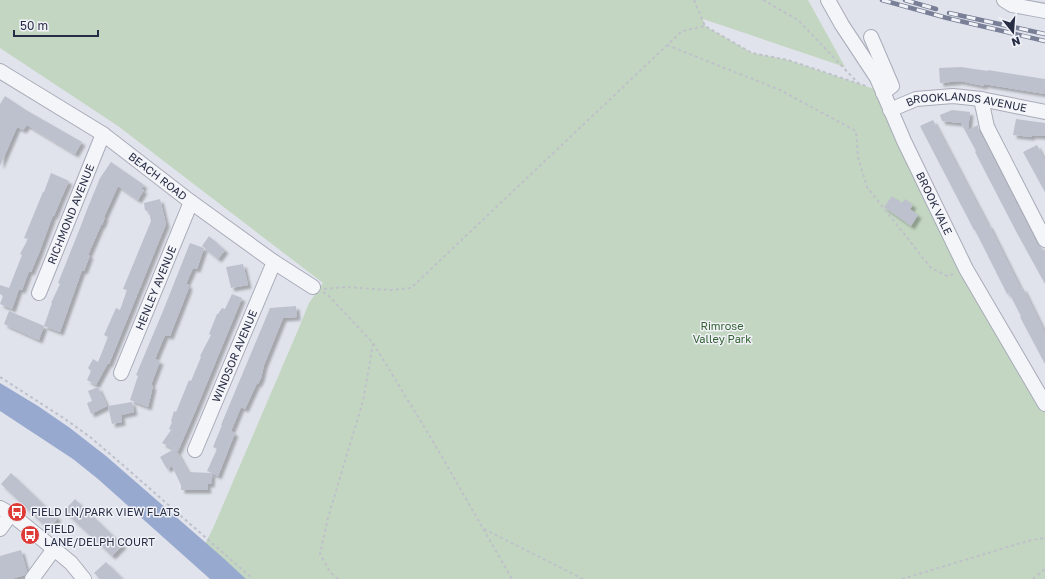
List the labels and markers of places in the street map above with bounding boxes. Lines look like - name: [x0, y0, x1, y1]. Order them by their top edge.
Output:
- bus stop icon: FIELD LN/PARK VIEW FLATS: [6, 501, 28, 523]
- place label: FIELD LN/PARK VIEW FLATS: [31, 505, 180, 518]
- place label: FIELD LANE/DELPH COURT: [44, 522, 155, 548]
- bus stop icon: FIELD LANE/DELPH COURT: [19, 524, 41, 546]

